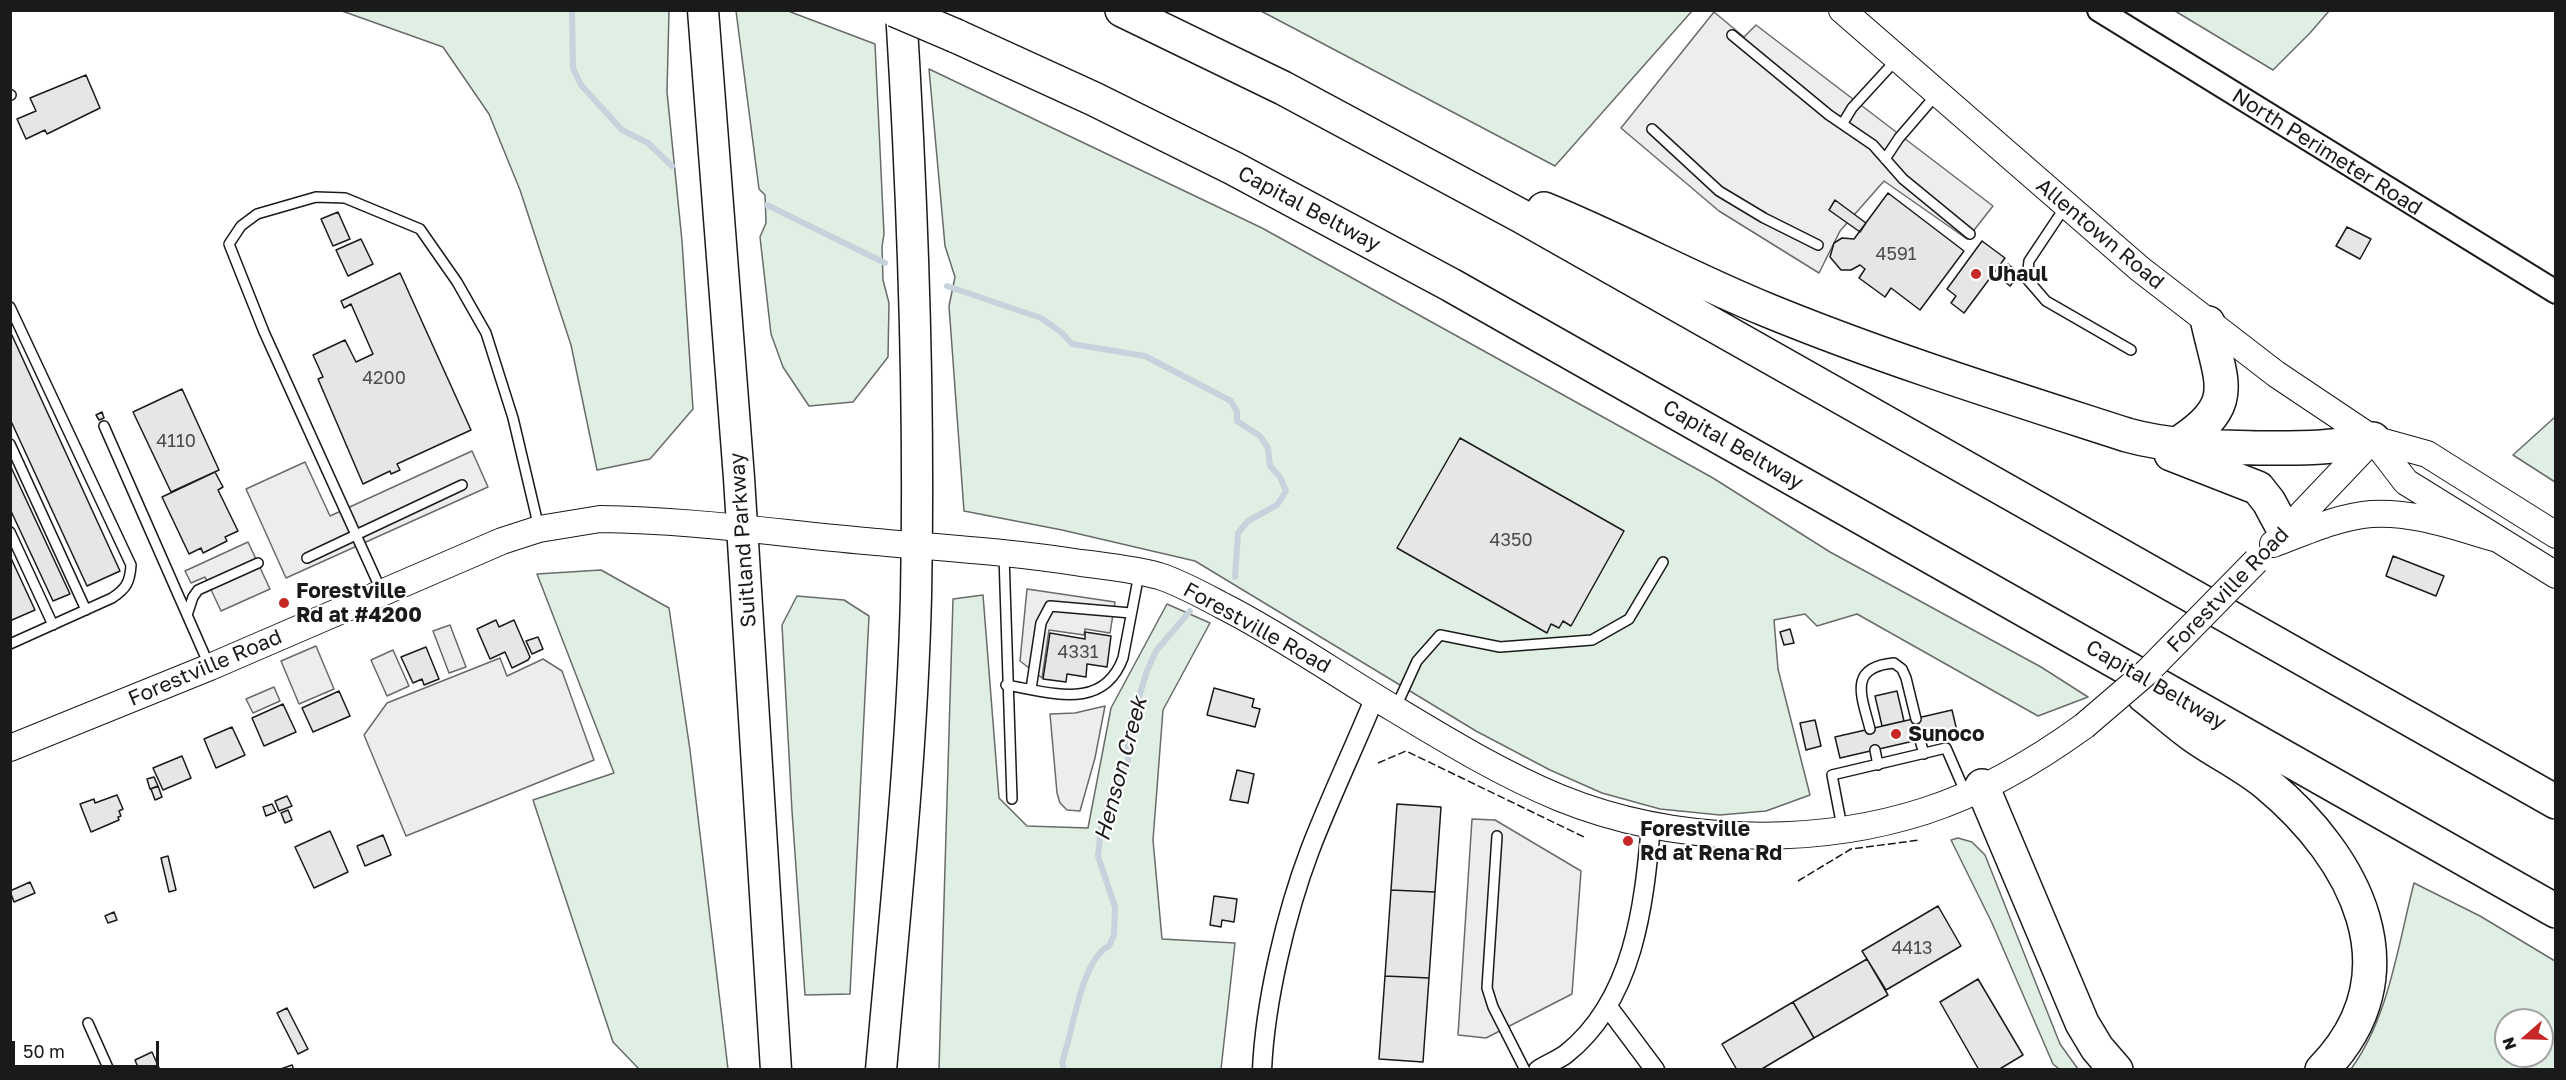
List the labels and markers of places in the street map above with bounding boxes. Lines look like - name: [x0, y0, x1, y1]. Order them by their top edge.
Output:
- place label: Uhaul: [1988, 261, 2048, 287]
- marker: Uhaul: [1969, 267, 1983, 281]
- place label: Forestville Rd at #4200: [296, 578, 422, 628]
- marker: Forestville Rd at #4200: [277, 596, 291, 610]
- place label: Sunoco: [1908, 721, 1985, 747]
- marker: Sunoco: [1889, 727, 1903, 741]
- place label: Forestville Rd at Rena Rd: [1640, 816, 1782, 866]
- marker: Forestville Rd at Rena Rd: [1621, 834, 1635, 848]

